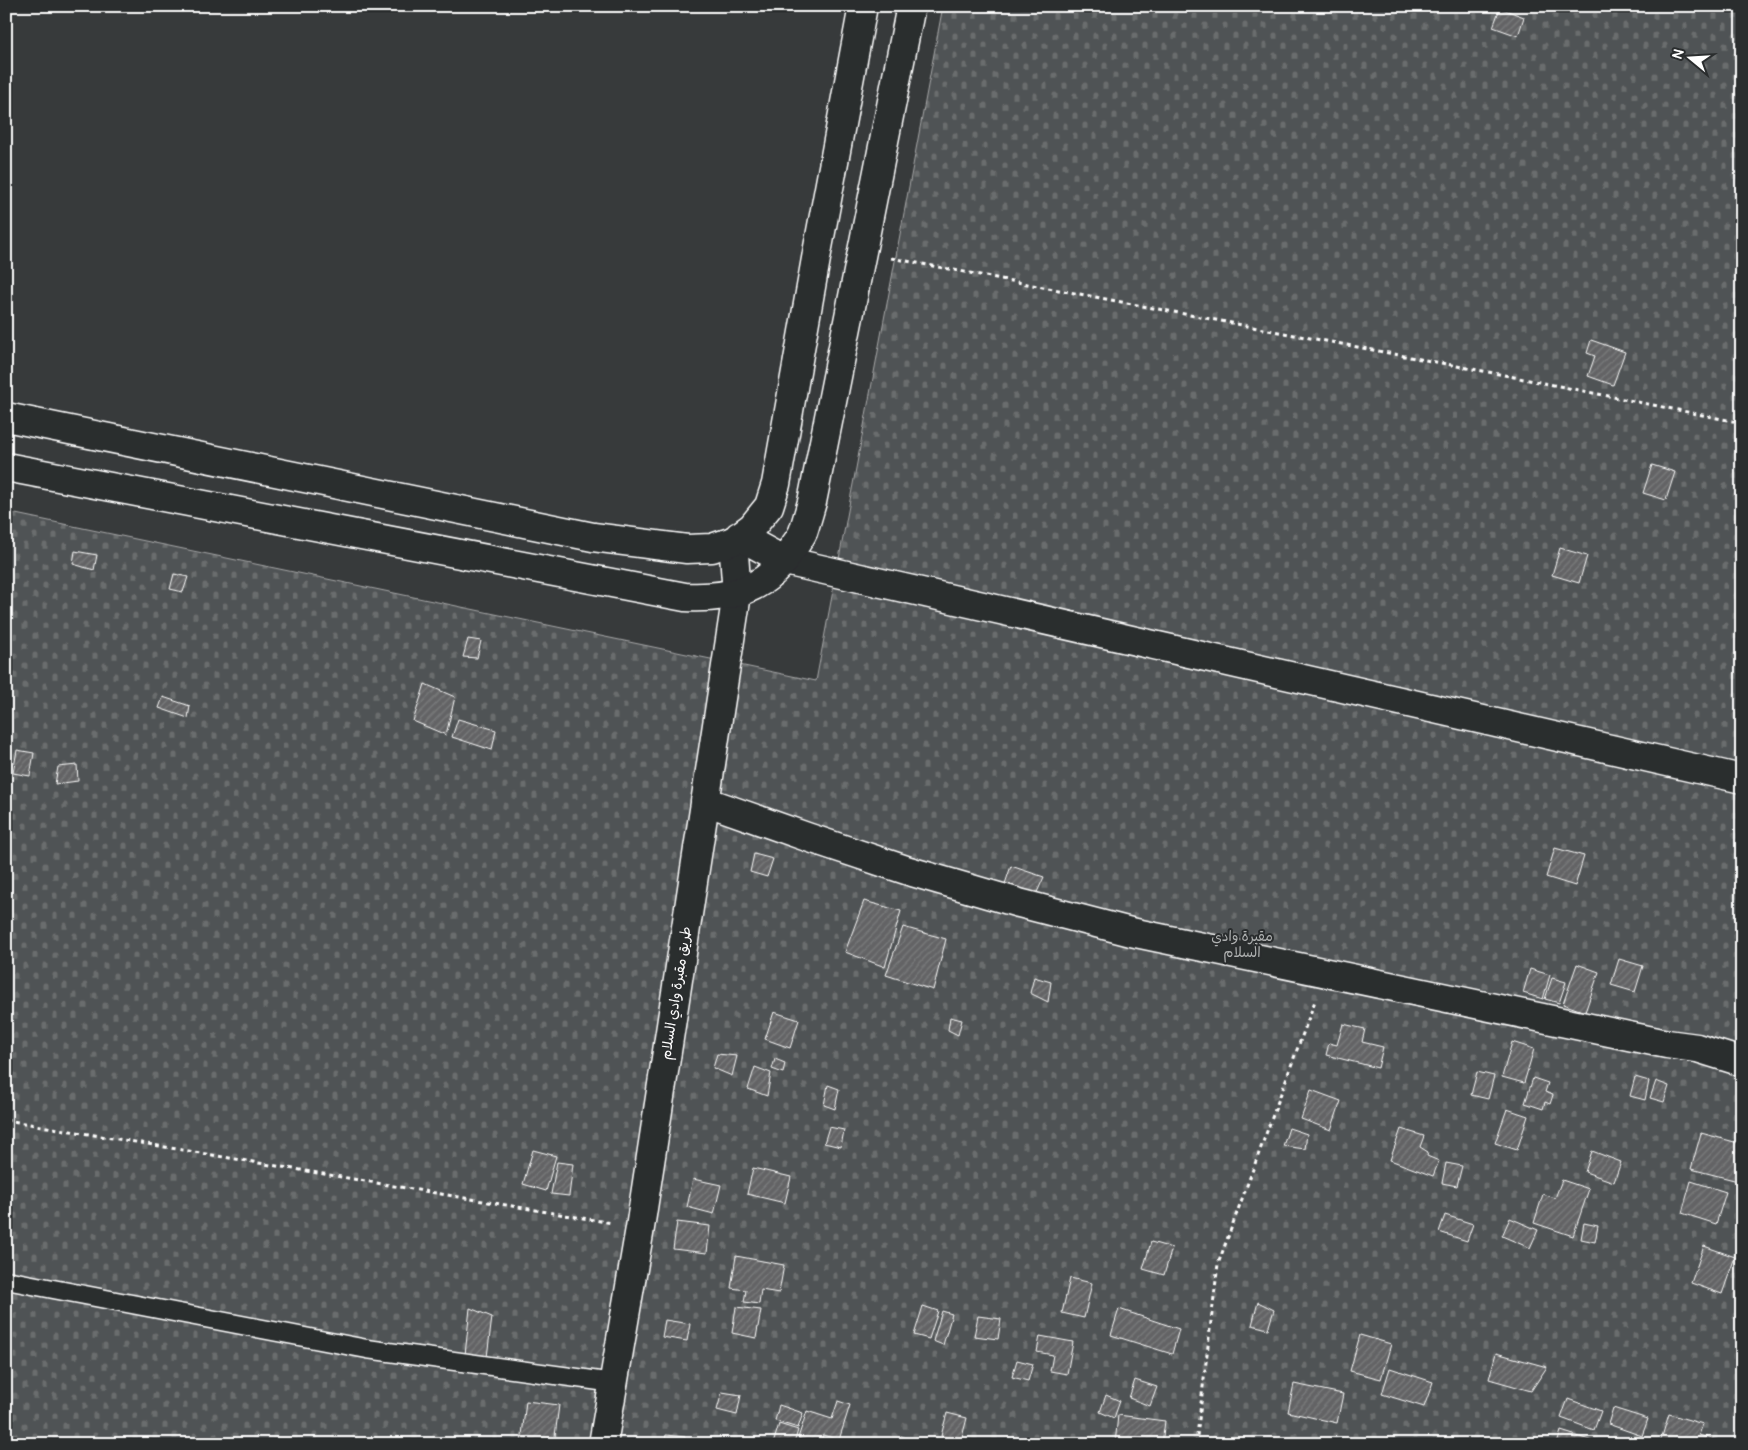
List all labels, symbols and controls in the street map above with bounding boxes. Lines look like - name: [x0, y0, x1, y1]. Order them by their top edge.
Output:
- north arrow: [1666, 32, 1716, 82]
- text: N: [1669, 47, 1688, 61]
- street label: طريق مقبرة وادي السلام: [657, 925, 697, 1061]
- park label: مقبرة وادي السلام: [1211, 928, 1273, 963]

